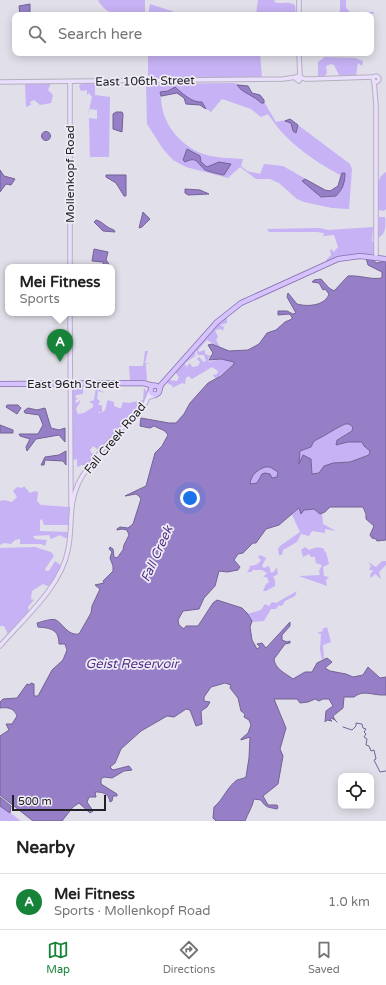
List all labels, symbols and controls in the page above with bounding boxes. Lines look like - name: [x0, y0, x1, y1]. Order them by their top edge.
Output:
- search box: [12, 12, 374, 56]
- icon: search: [26, 23, 48, 45]
- text: Search here: [58, 25, 142, 43]
- street label: East 106th Street: [95, 73, 195, 89]
- street label: Mollenkopf Road: [63, 125, 77, 223]
- popup: [5, 264, 115, 316]
- text: Mei Fitness: [20, 273, 100, 291]
- text: Sports: [20, 291, 60, 307]
- pin: A: [47, 329, 73, 362]
- street label: East 96th Street: [27, 377, 119, 391]
- street label: Fall Creek Road: [81, 400, 149, 476]
- your location: [180, 488, 200, 508]
- water label: Fall Creek: [138, 523, 177, 584]
- water label: Geist Reservoir: [85, 656, 181, 672]
- map controls: [338, 773, 374, 809]
- button: locate: [338, 773, 374, 809]
- scale bar: [12, 793, 106, 812]
- text: 500 m: [18, 795, 52, 808]
- text: Nearby: [16, 837, 75, 858]
- text: Mei Fitness: [54, 885, 135, 903]
- text: A: [24, 894, 34, 910]
- text: 1.0 km: [328, 894, 370, 910]
- text: Sports · Mollenkopf Road: [54, 903, 210, 919]
- tab: Map: [46, 939, 70, 976]
- tab: Directions: [163, 939, 215, 976]
- tab: Saved: [308, 939, 340, 976]

